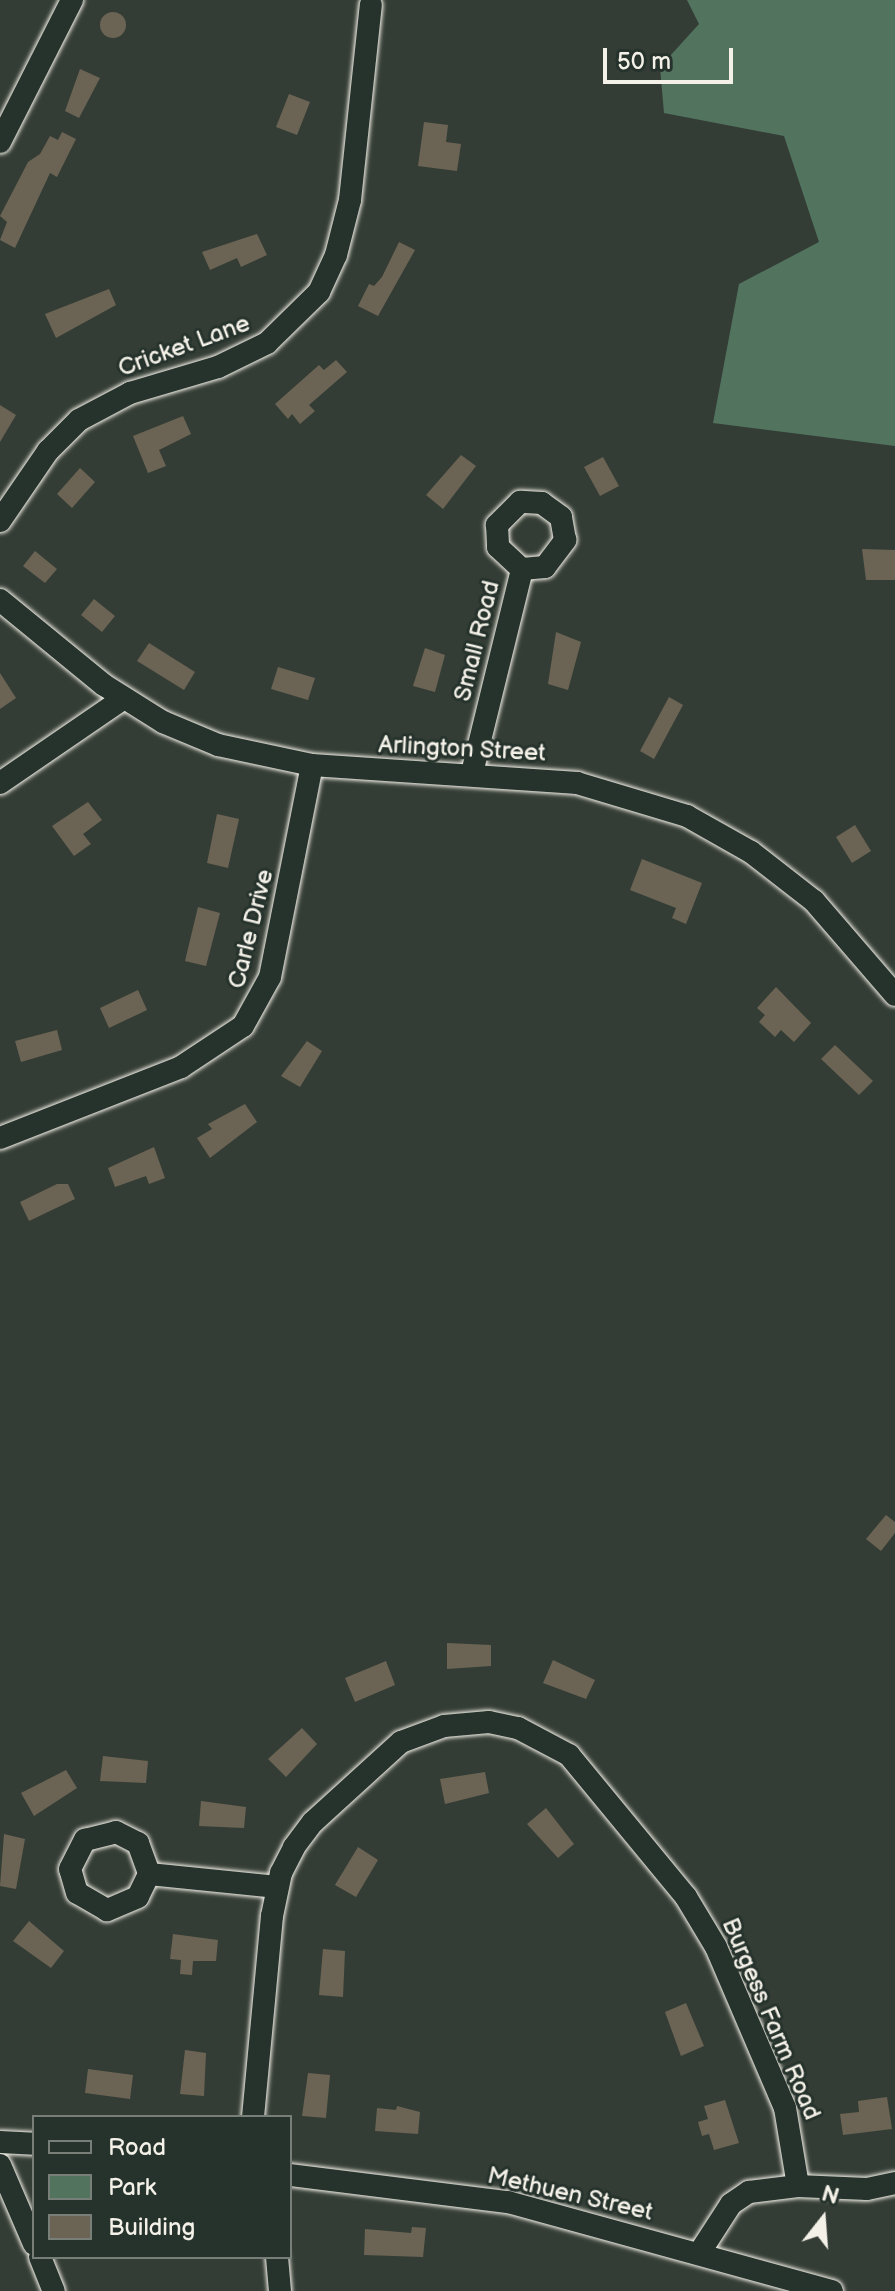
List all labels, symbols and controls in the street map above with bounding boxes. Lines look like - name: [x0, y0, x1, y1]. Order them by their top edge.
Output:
- scale bar: [607, 32, 737, 82]
- text: 50 m: [617, 47, 671, 76]
- street label: Cricket Lane: [114, 309, 254, 383]
- street label: Small Road: [448, 578, 506, 704]
- street label: Arlington Street: [377, 730, 547, 768]
- street label: Carle Drive: [222, 867, 280, 991]
- street label: Burgess Farm Road: [715, 1914, 827, 2124]
- legend: [32, 2115, 292, 2259]
- text: Road: [108, 2133, 166, 2162]
- street label: Methuen Street: [484, 2161, 656, 2227]
- text: Park: [108, 2173, 156, 2202]
- north arrow: [783, 2179, 863, 2259]
- text: N: [818, 2180, 842, 2211]
- text: Building: [108, 2213, 195, 2242]

